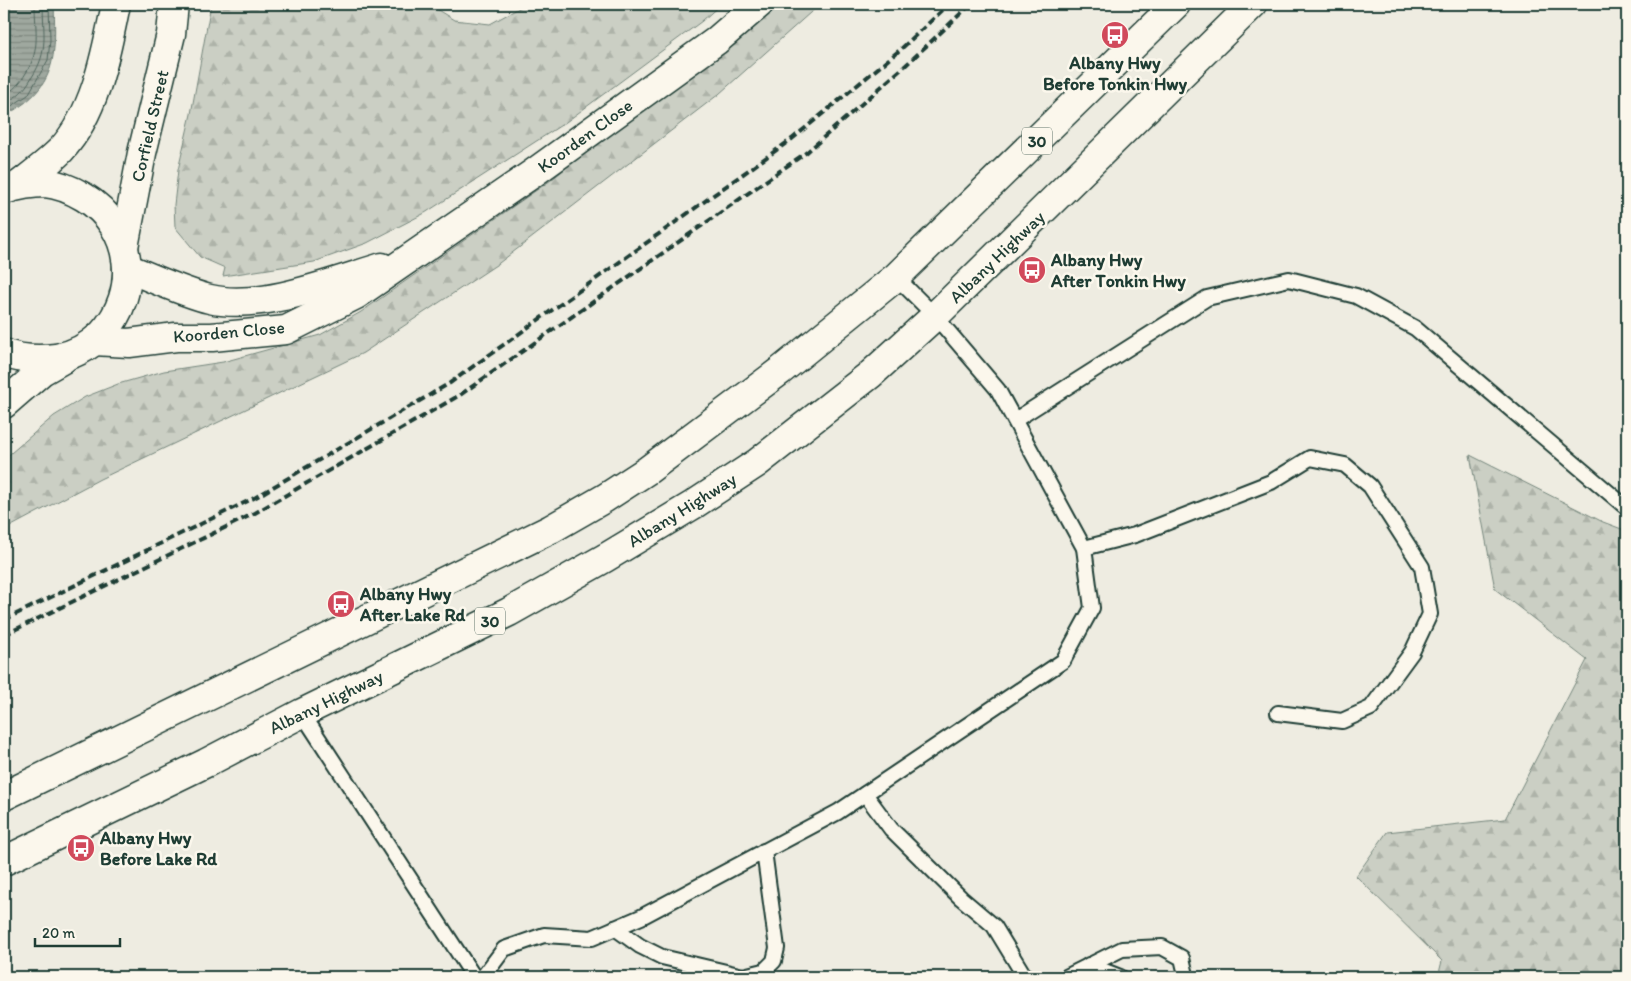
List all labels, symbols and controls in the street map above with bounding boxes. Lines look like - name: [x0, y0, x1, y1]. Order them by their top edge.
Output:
- bus stop icon: Albany Hwy Before Tonkin Hwy: [1100, 20, 1130, 50]
- place label: Albany Hwy Before Tonkin Hwy: [1043, 52, 1188, 95]
- street label: Corfield Street: [126, 68, 174, 184]
- street label: Koorden Close: [533, 94, 637, 178]
- road number: 30: [1022, 128, 1052, 154]
- street label: Albany Highway: [945, 206, 1050, 308]
- place label: Albany Hwy After Tonkin Hwy: [1050, 249, 1186, 292]
- bus stop icon: Albany Hwy After Tonkin Hwy: [1017, 255, 1047, 285]
- street label: Koorden Close: [172, 316, 286, 348]
- street label: Albany Highway: [624, 468, 741, 552]
- place label: Albany Hwy After Lake Rd: [359, 583, 466, 626]
- bus stop icon: Albany Hwy After Lake Rd: [326, 589, 356, 619]
- road number: 30: [475, 608, 505, 634]
- street label: Albany Highway: [266, 665, 387, 739]
- place label: Albany Hwy Before Lake Rd: [99, 827, 218, 870]
- bus stop icon: Albany Hwy Before Lake Rd: [66, 833, 96, 863]
- scale bar: [35, 916, 120, 948]
- text: 20 m: [42, 924, 76, 942]

